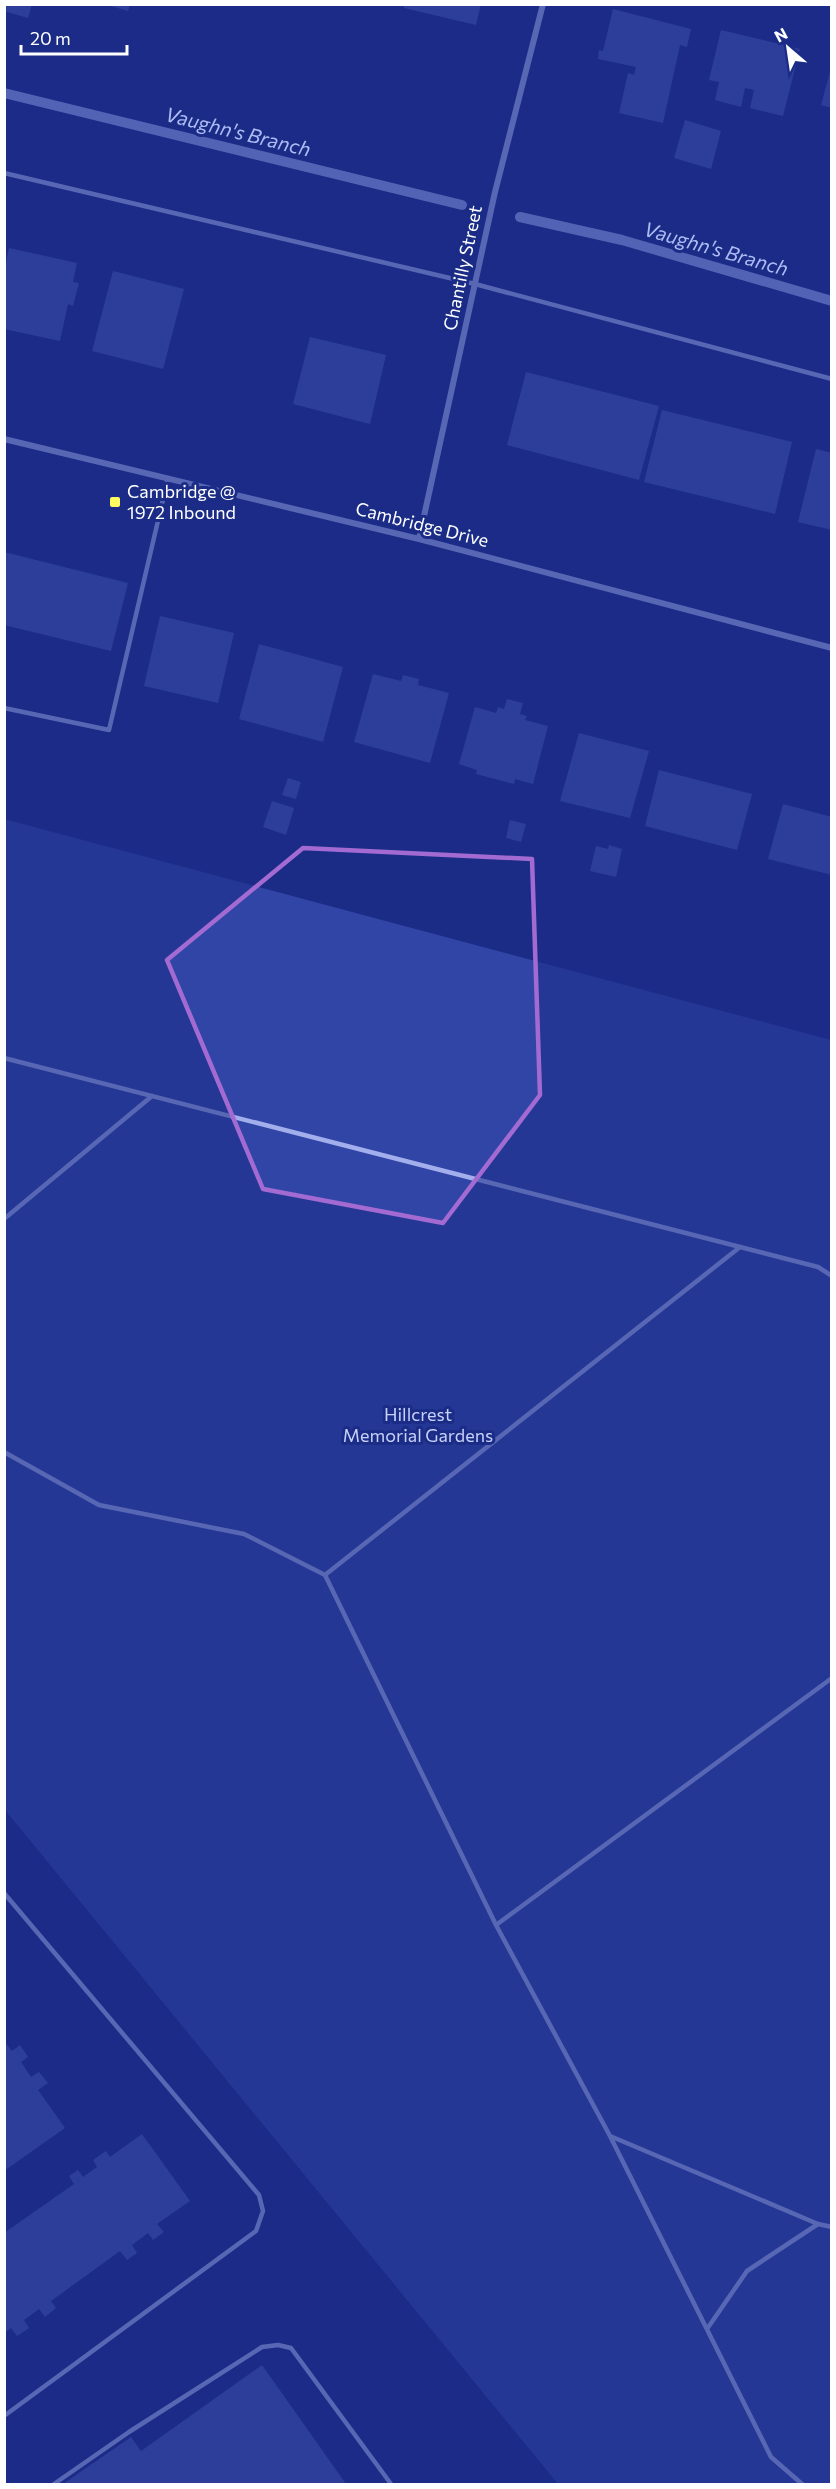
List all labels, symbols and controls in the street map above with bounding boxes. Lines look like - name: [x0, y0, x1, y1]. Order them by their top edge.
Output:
- scale bar: [21, 18, 128, 56]
- north arrow: [758, 18, 818, 78]
- text: N: [771, 23, 790, 46]
- text: 20 m: [30, 27, 71, 49]
- water label: Vaughn's Branch: [163, 101, 313, 161]
- street label: Chantilly Street: [438, 203, 486, 332]
- water label: Vaughn's Branch: [641, 216, 791, 280]
- place label: Cambridge @ 1972 Inbound: [127, 480, 236, 523]
- marker: Cambridge @ 1972 Inbound: [108, 495, 122, 509]
- street label: Cambridge Drive: [353, 497, 491, 551]
- park label: Hillcrest Memorial Gardens: [343, 1403, 493, 1446]

